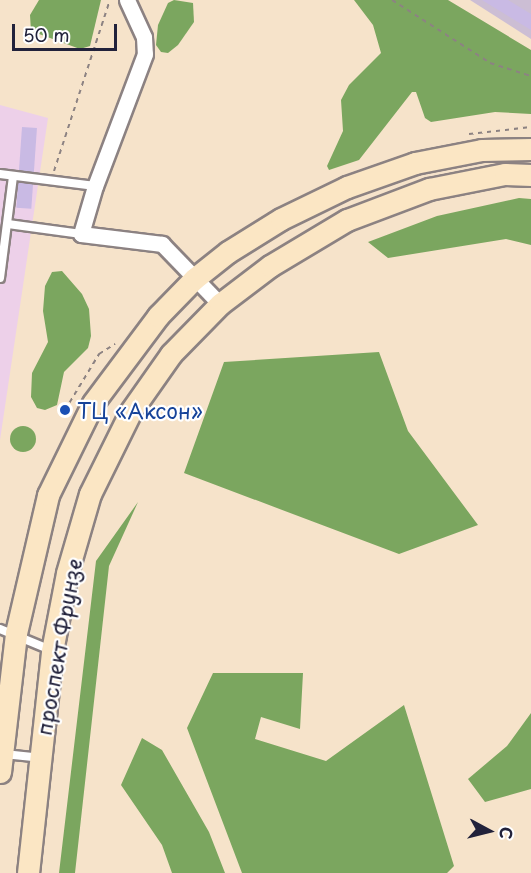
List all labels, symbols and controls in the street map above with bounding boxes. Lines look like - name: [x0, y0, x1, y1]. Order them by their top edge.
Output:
- scale bar: [15, 12, 120, 50]
- text: 50 m: [23, 21, 70, 48]
- place label: ТЦ «Аксон»: [77, 397, 203, 423]
- marker: ТЦ «Аксон»: [58, 403, 72, 417]
- street label: проспект Фрунзе: [30, 556, 86, 738]
- north arrow: [459, 801, 519, 861]
- text: С: [494, 826, 520, 841]

